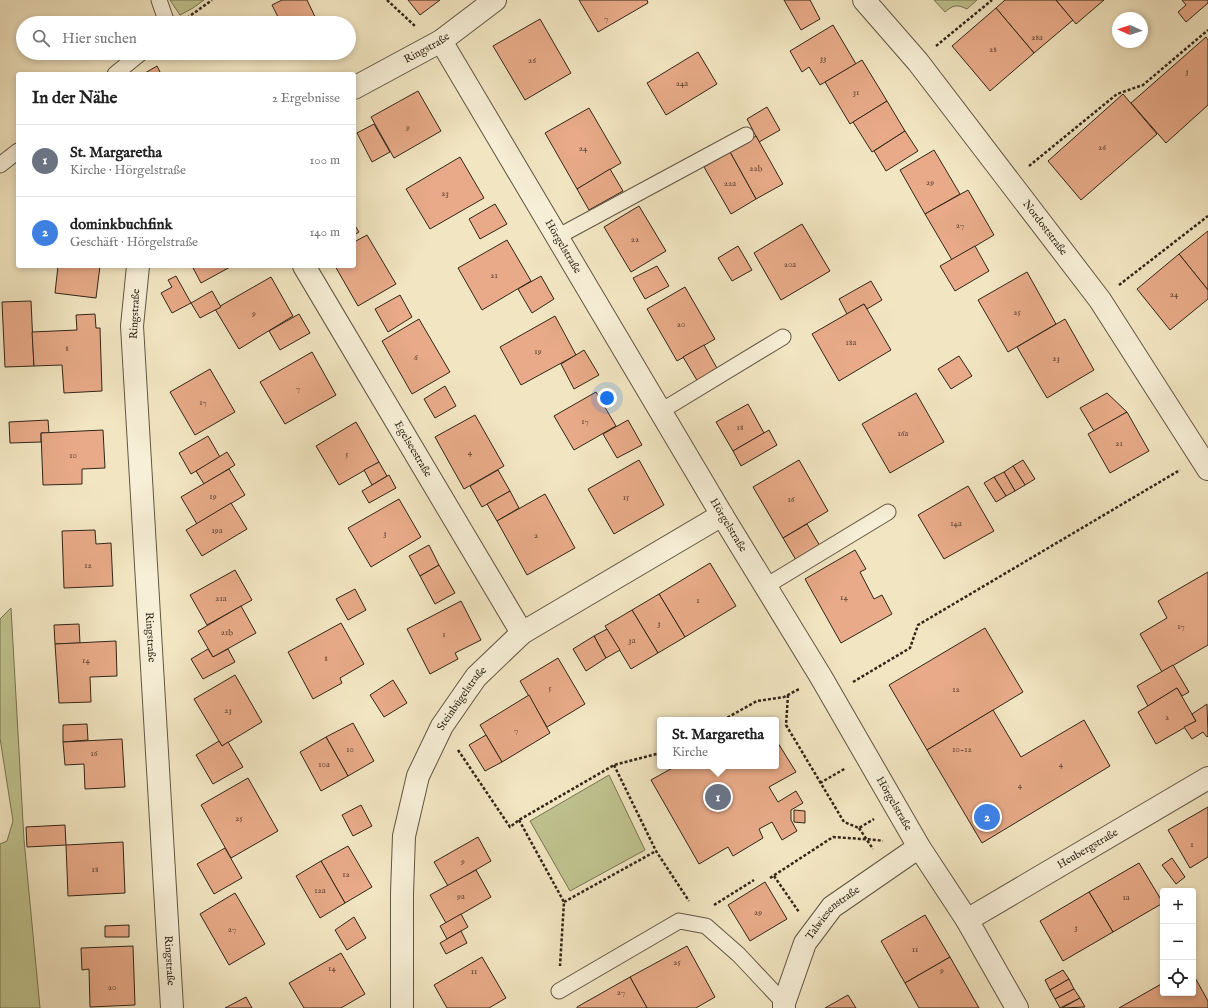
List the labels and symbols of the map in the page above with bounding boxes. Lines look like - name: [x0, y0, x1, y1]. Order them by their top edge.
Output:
- north arrow: [1112, 12, 1148, 48]
- house number: 7: [604, 13, 608, 24]
- street label: Ringstraße: [402, 30, 453, 67]
- house number: 28a: [1031, 32, 1043, 43]
- house number: 28: [989, 44, 997, 55]
- house number: 33: [820, 53, 826, 64]
- house number: 26: [528, 55, 536, 66]
- house number: 3: [1185, 66, 1189, 77]
- house number: 24a: [676, 78, 688, 89]
- house number: 31: [853, 87, 859, 98]
- house number: 9: [405, 122, 410, 133]
- house number: 26: [1098, 142, 1106, 153]
- house number: 24: [579, 143, 588, 154]
- house number: 22b: [749, 163, 763, 174]
- house number: 29: [926, 177, 934, 188]
- house number: 22a: [724, 178, 736, 189]
- house number: 23: [441, 188, 449, 199]
- street label: Nordoststraße: [1019, 197, 1070, 258]
- street label: Hörgelstraße: [541, 217, 584, 276]
- house number: 27: [956, 220, 964, 231]
- house number: 22: [631, 234, 639, 245]
- house number: 20a: [784, 259, 796, 270]
- house number: 21: [490, 270, 498, 281]
- street label: Ringstraße: [127, 289, 143, 339]
- house number: 24: [1170, 289, 1179, 300]
- house number: 25: [1013, 307, 1021, 318]
- house number: 9: [251, 308, 256, 319]
- house number: 20: [677, 319, 685, 330]
- house number: 18a: [846, 337, 856, 348]
- house number: 8: [65, 343, 69, 354]
- house number: 19: [534, 346, 542, 357]
- house number: 6: [414, 352, 418, 363]
- house number: 23: [1052, 353, 1060, 364]
- house number: 7: [296, 383, 300, 394]
- your location: [597, 388, 617, 408]
- house number: 17: [199, 397, 207, 408]
- house number: 17: [581, 416, 589, 427]
- street label: Egelseestraße: [391, 419, 435, 480]
- house number: 18: [737, 422, 744, 433]
- house number: 16a: [897, 428, 909, 439]
- house number: 21: [1115, 438, 1123, 449]
- house number: 4: [468, 447, 473, 458]
- house number: 5: [345, 449, 349, 460]
- house number: 10: [69, 450, 77, 461]
- house number: 19: [209, 491, 217, 502]
- house number: 15: [623, 492, 630, 503]
- house number: 16: [787, 494, 795, 505]
- street label: Hörgelstraße: [707, 496, 750, 555]
- house number: 14a: [950, 518, 962, 529]
- house number: 19a: [211, 525, 223, 536]
- house number: 3: [383, 528, 387, 539]
- house number: 2: [534, 530, 538, 541]
- house number: 12: [84, 560, 92, 571]
- house number: 14: [840, 592, 848, 603]
- house number: 21a: [215, 593, 227, 604]
- house number: 1: [696, 595, 700, 606]
- street label: Ringstraße: [142, 612, 159, 663]
- house number: 3: [657, 618, 661, 629]
- house number: 17: [1177, 621, 1185, 632]
- house number: 21b: [221, 627, 233, 638]
- house number: 1: [442, 629, 446, 640]
- house number: 3a: [628, 635, 636, 646]
- house number: 8: [324, 653, 328, 664]
- house number: 14: [82, 655, 90, 666]
- street label: Steinbügelstraße: [434, 663, 490, 733]
- house number: 5: [548, 683, 552, 694]
- house number: 12: [952, 684, 960, 695]
- house number: 23: [224, 705, 232, 716]
- house number: 2: [1165, 712, 1169, 723]
- house number: 7: [514, 725, 518, 736]
- house number: 10: [346, 744, 354, 755]
- house number: 10-12: [952, 744, 972, 755]
- house number: 16: [90, 748, 98, 759]
- house number: 10a: [318, 759, 330, 770]
- house number: 4: [1059, 759, 1064, 770]
- street label: Hörgelstraße: [873, 774, 915, 833]
- house number: 4: [1018, 780, 1023, 791]
- pin: 1: [705, 782, 731, 812]
- pin: 2: [974, 802, 1000, 832]
- house number: 25: [235, 813, 243, 824]
- street label: Heubergstraße: [1055, 826, 1121, 872]
- house number: 1: [1190, 839, 1194, 850]
- house number: 9: [460, 856, 465, 867]
- house number: 18: [92, 864, 99, 875]
- house number: 12: [342, 869, 350, 880]
- street label: Talwiesenstraße: [803, 883, 863, 943]
- house number: 12a: [314, 885, 326, 896]
- house number: 9a: [456, 891, 465, 902]
- house number: 1a: [1122, 892, 1130, 903]
- house number: 29: [754, 907, 762, 918]
- house number: 3: [1074, 922, 1078, 933]
- house number: 27: [228, 924, 236, 935]
- street label: Ringstraße: [161, 935, 178, 986]
- house number: 11: [912, 944, 918, 955]
- house number: 25: [673, 957, 681, 968]
- house number: 14: [328, 963, 336, 974]
- house number: 9: [939, 965, 944, 976]
- house number: 11: [471, 966, 477, 977]
- house number: 20: [108, 982, 116, 993]
- house number: 27: [617, 987, 625, 998]

